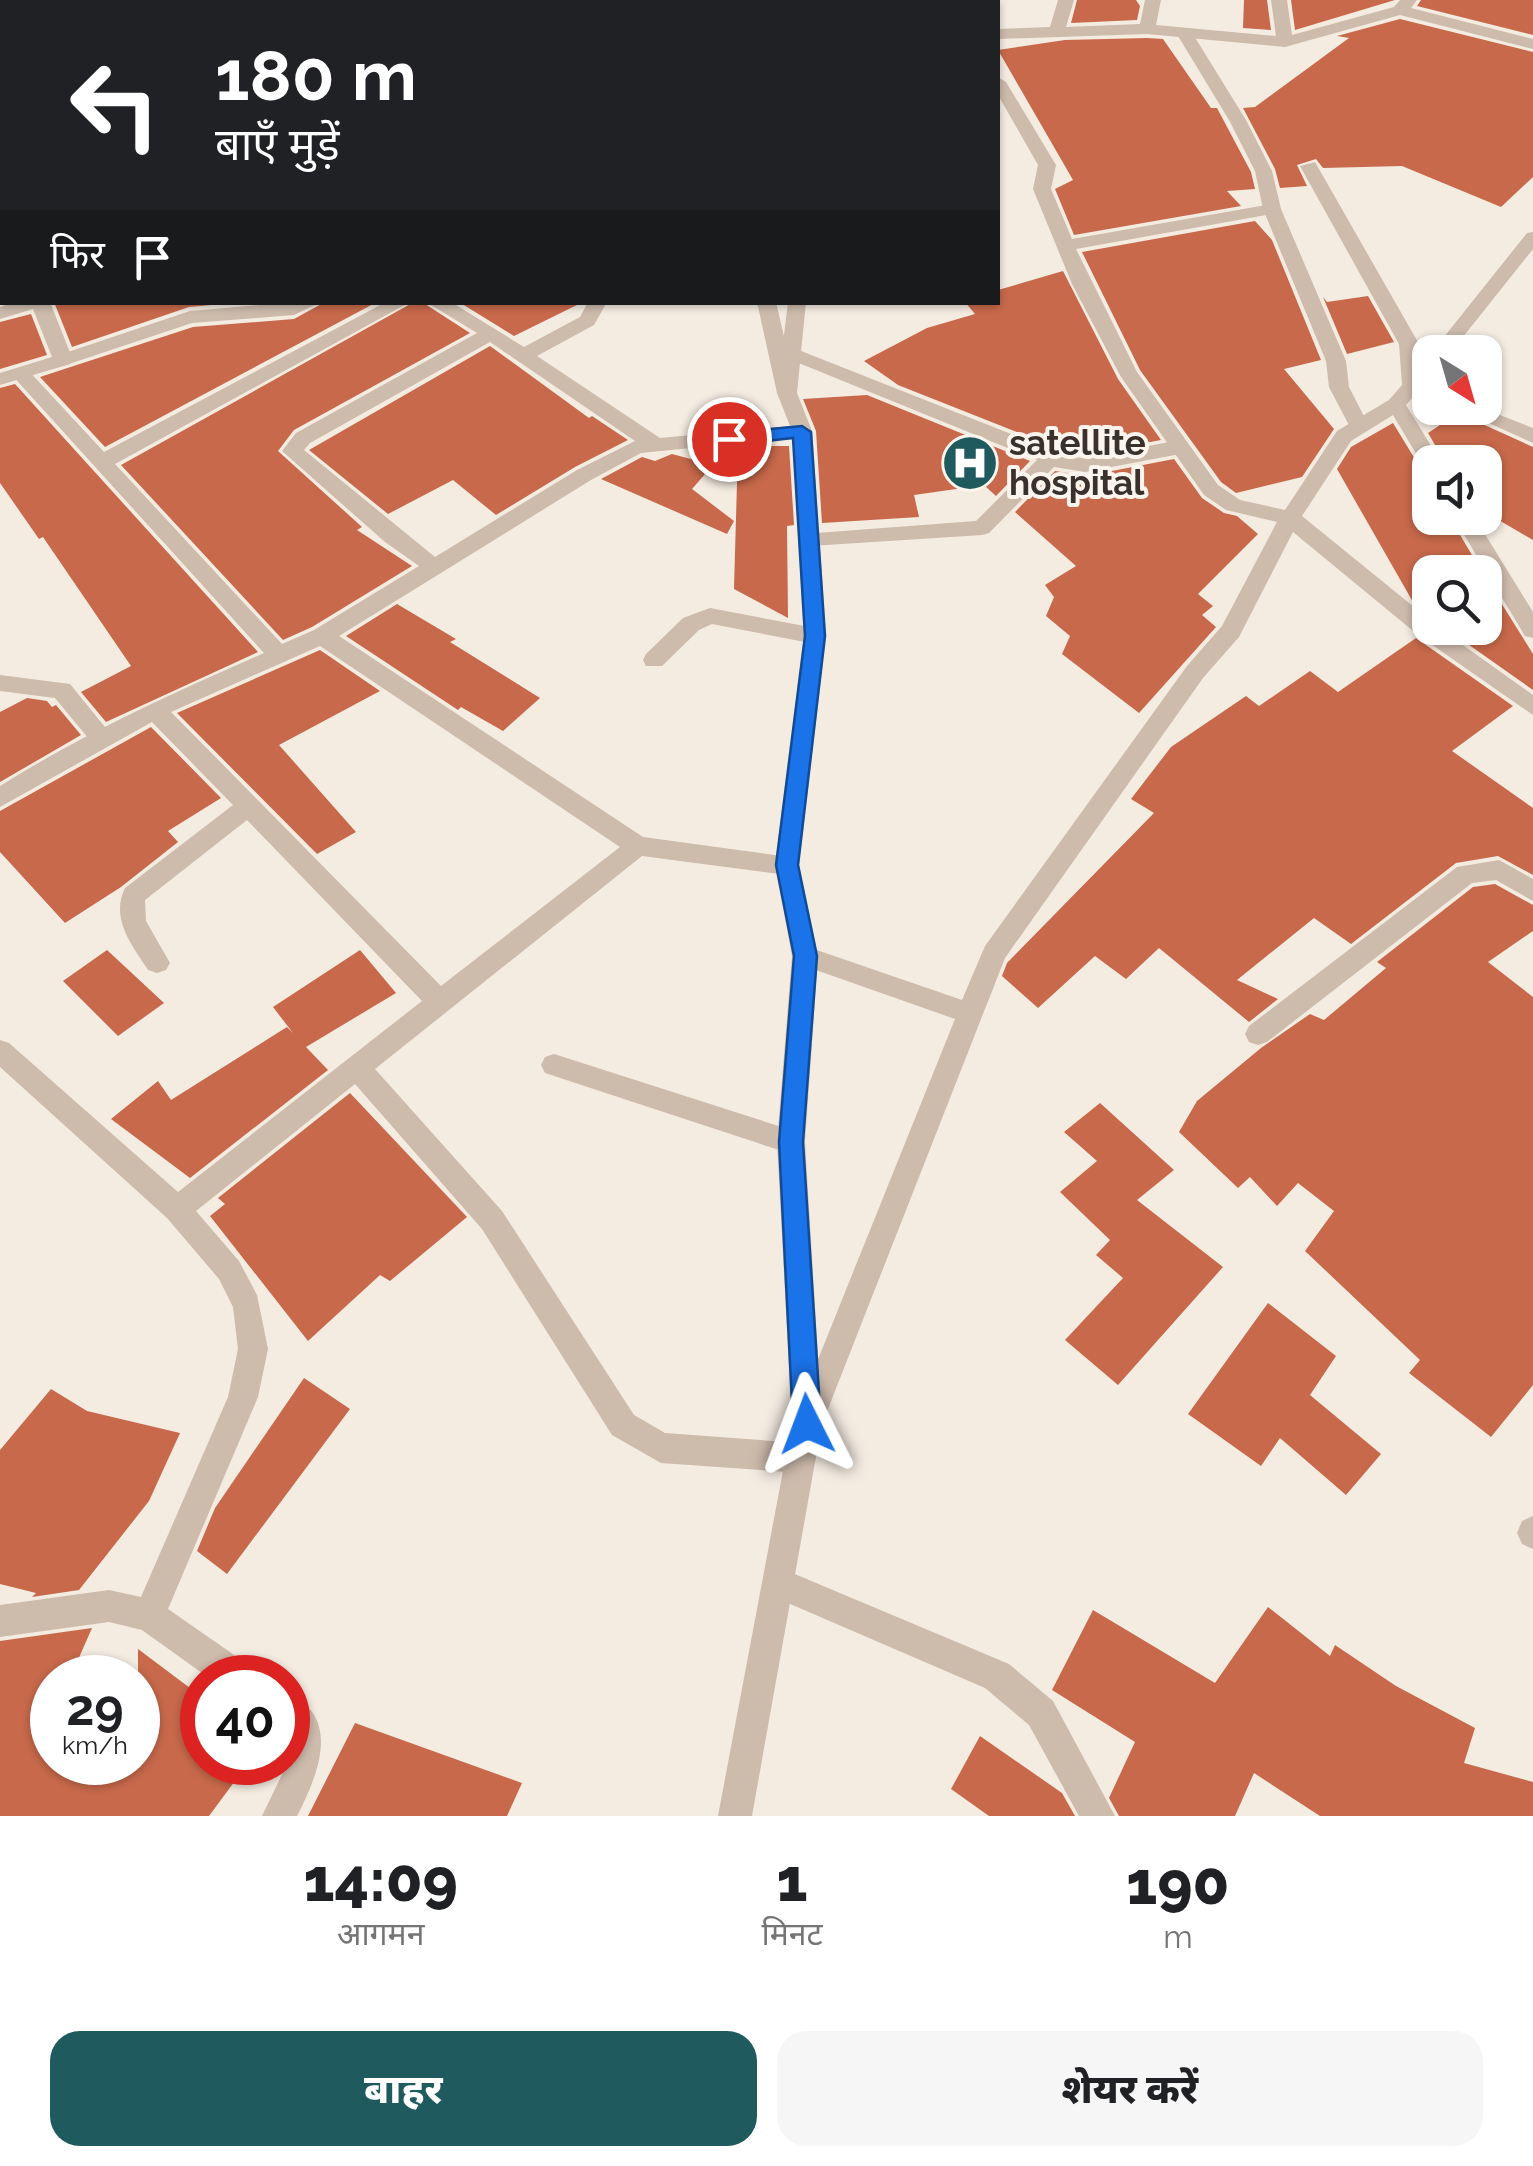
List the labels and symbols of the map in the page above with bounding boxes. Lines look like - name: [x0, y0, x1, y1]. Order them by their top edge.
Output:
- north arrow: [1412, 335, 1502, 425]
- pin: [687, 397, 772, 482]
- place label: satellite hospital: [1009, 422, 1146, 503]
- hospital icon: satellite hospital: [940, 433, 1000, 493]
- position arrow: [755, 1372, 859, 1476]
- speed limit sign: 40: [180, 1655, 310, 1785]

